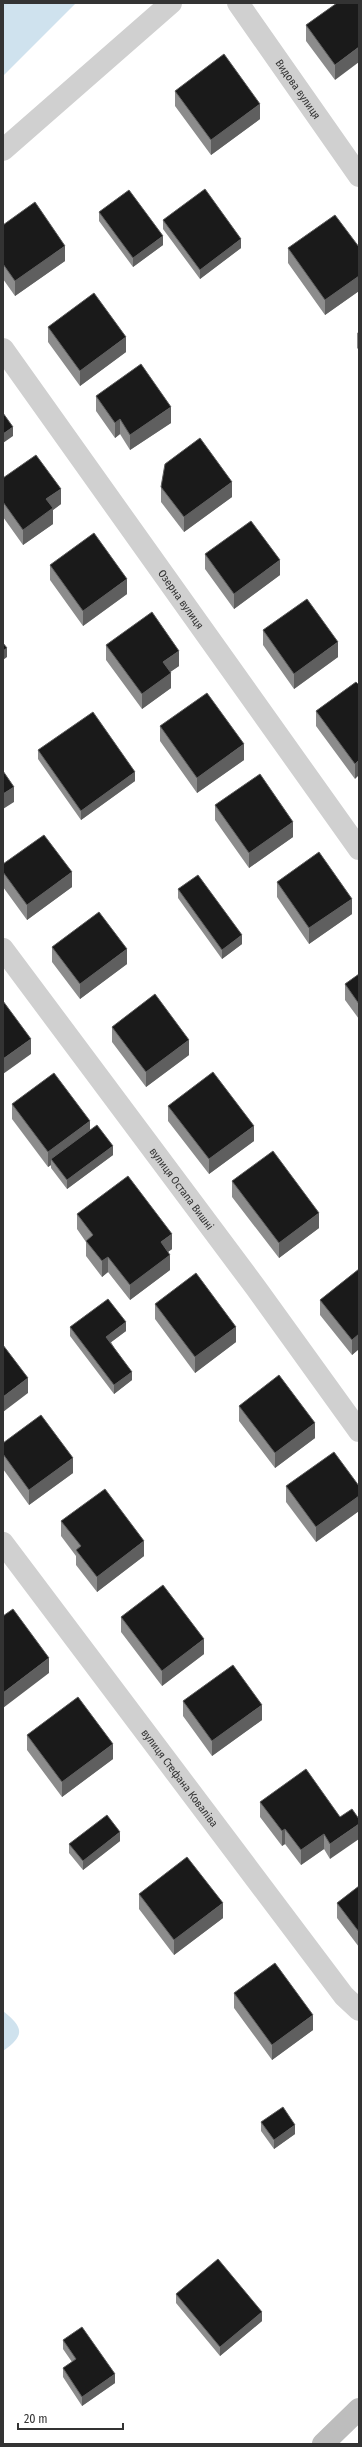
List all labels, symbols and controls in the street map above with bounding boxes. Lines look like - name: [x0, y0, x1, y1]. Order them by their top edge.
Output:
- street label: Видова вулиця: [272, 57, 323, 122]
- street label: Озерна вулиця: [155, 567, 206, 632]
- street label: вулиця Остапа Вишні: [147, 1145, 216, 1233]
- street label: вулиця Стефана Коваліва: [138, 1727, 220, 1830]
- scale bar: [18, 2405, 123, 2431]
- text: 20 m: [24, 2412, 48, 2426]

